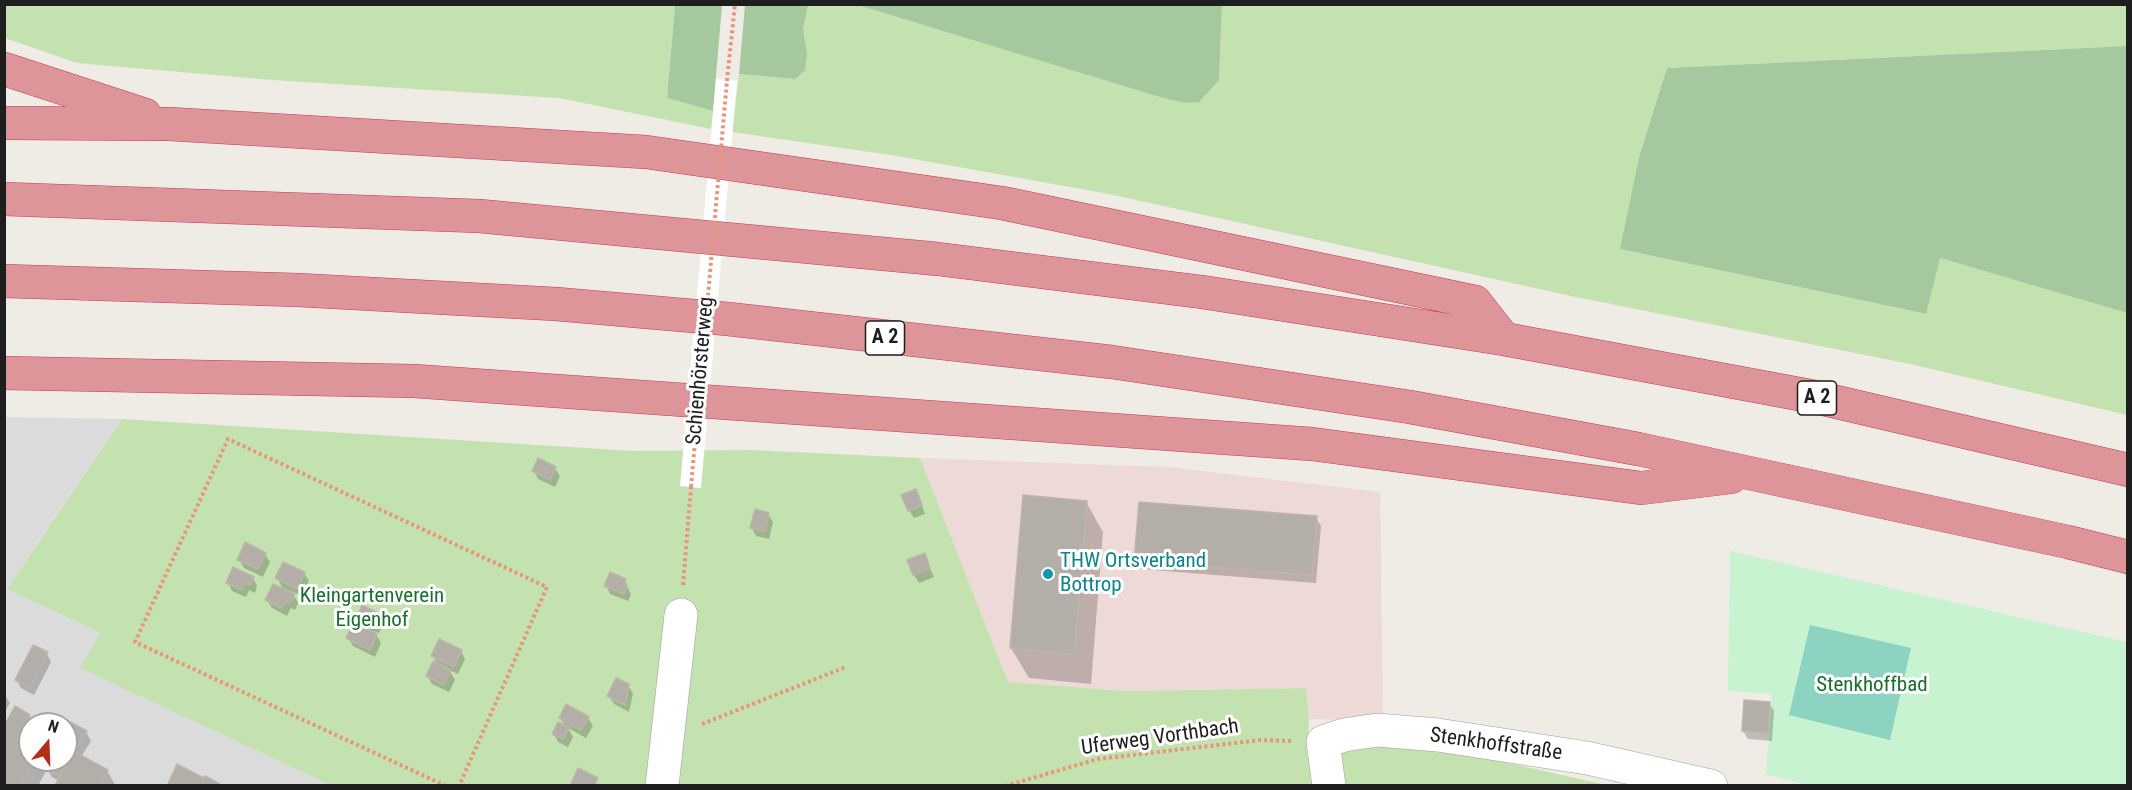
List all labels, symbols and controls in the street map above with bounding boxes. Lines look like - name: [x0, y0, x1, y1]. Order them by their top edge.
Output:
- street label: Schienhörsterweg: [682, 296, 720, 446]
- road number: A 2: [866, 321, 904, 355]
- road number: A 2: [1798, 381, 1836, 415]
- place label: THW Ortsverband Bottrop: [1060, 549, 1206, 599]
- marker: THW Ortsverband Bottrop: [1041, 567, 1055, 581]
- park label: Kleingartenverein Eigenhof: [300, 584, 444, 634]
- park label: Stenkhoffbad: [1816, 673, 1928, 699]
- north arrow: [18, 712, 78, 772]
- street label: Uferweg Vorthbach: [1080, 714, 1240, 762]
- text: N: [46, 716, 61, 737]
- street label: Stenkhoffstraße: [1428, 723, 1564, 767]

